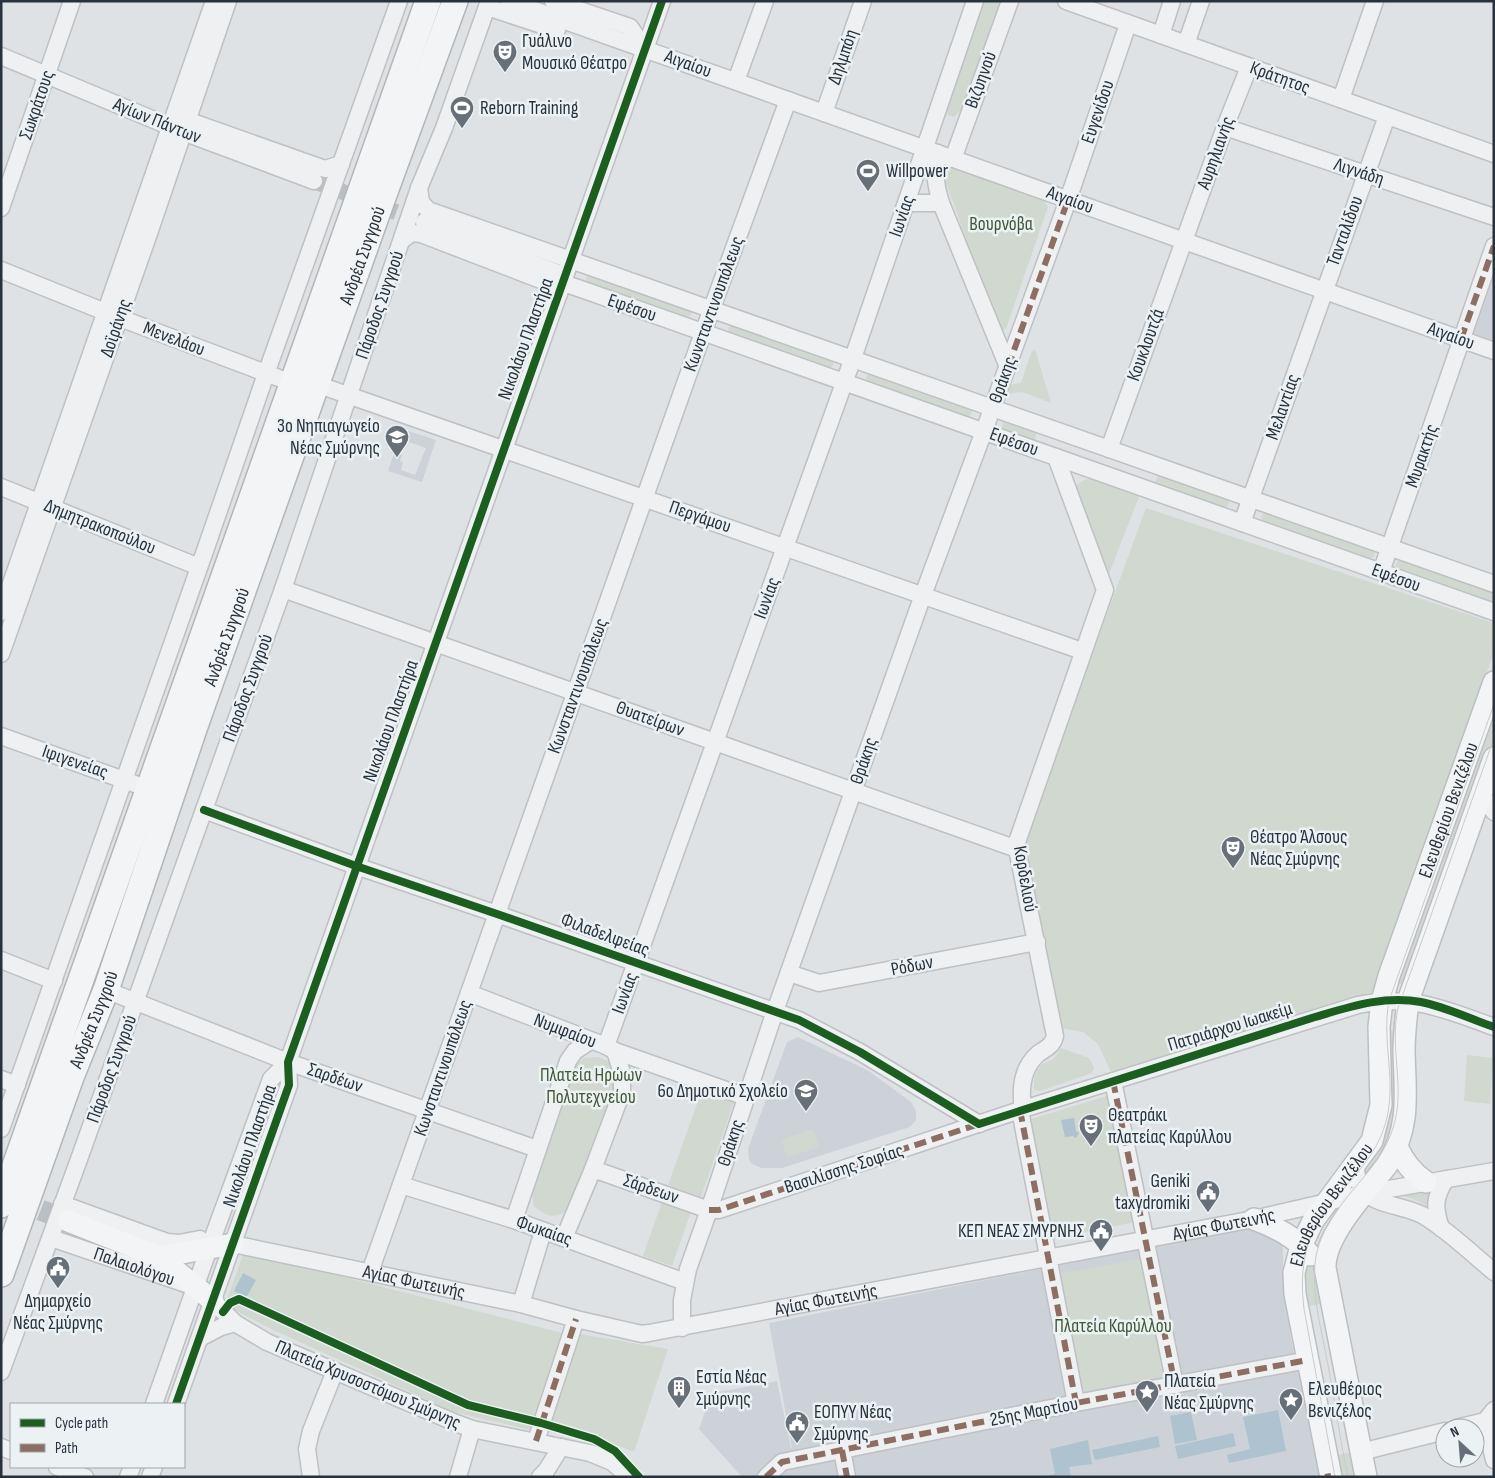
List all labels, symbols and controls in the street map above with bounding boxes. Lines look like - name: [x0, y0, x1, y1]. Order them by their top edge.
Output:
- street label: Δηλμπόη: [823, 26, 863, 88]
- place label: Γυάλινο Μουσικό Θέατρο: [522, 30, 627, 75]
- theatre icon: Γυάλινο Μουσικό Θέατρο: [492, 39, 518, 73]
- street label: Αιγαίου: [661, 45, 715, 83]
- street label: Βιζυηνού: [960, 48, 1002, 112]
- street label: Κράτητος: [1247, 57, 1313, 99]
- street label: Σωκράτους: [14, 67, 60, 143]
- street label: Ευγενίδου: [1076, 77, 1120, 147]
- street label: Αγίων Πάντων: [109, 93, 205, 149]
- sports icon: Reborn Training: [449, 95, 475, 129]
- place label: Reborn Training: [480, 97, 579, 120]
- street label: Αυρηλιανής: [1192, 113, 1240, 194]
- street label: Λιγνάδη: [1330, 153, 1387, 191]
- sports icon: Willpower: [855, 158, 881, 192]
- place label: Willpower: [886, 160, 949, 183]
- street label: Αιγαίου: [1043, 181, 1097, 219]
- street label: Ιωνίας: [884, 192, 920, 240]
- street label: Τανταλίδου: [1322, 193, 1368, 269]
- street label: Ανδρέα Συγγρού: [334, 203, 390, 308]
- park label: Βουρνόβα: [969, 213, 1033, 236]
- street label: Κωνσταντινουπόλεως: [679, 233, 749, 375]
- street label: Πάροδος Συγγρού: [351, 248, 409, 362]
- street label: Νικολάου Πλαστήρα: [493, 275, 559, 403]
- street label: Εφέσου: [604, 289, 660, 327]
- street label: Δοϊράνης: [95, 296, 137, 360]
- street label: Κουκλουτζά: [1122, 306, 1170, 384]
- street label: Μενελάου: [140, 317, 208, 361]
- street label: Αιγαίου: [1424, 317, 1478, 355]
- street label: Θράκης: [984, 353, 1022, 407]
- street label: Μελαντίας: [1261, 371, 1305, 443]
- place label: 3ο Νηπιαγωγείο Νέας Σμύρνης: [277, 415, 380, 460]
- street label: Μυρακτής: [1400, 421, 1444, 491]
- street label: Εφέσου: [986, 423, 1042, 461]
- school or university icon: 3ο Νηπιαγωγείο Νέας Σμύρνης: [384, 424, 410, 458]
- street label: Δημητρακοπούλου: [41, 494, 159, 560]
- street label: Περγάμου: [666, 496, 734, 538]
- street label: Εφέσου: [1368, 559, 1424, 597]
- street label: Ιωνίας: [749, 574, 785, 622]
- street label: Ανδρέα Συγγρού: [198, 585, 255, 690]
- street label: Κωνσταντινουπόλεως: [543, 615, 613, 757]
- street label: Πάροδος Συγγρού: [218, 631, 278, 745]
- street label: Νικολάου Πλαστήρα: [358, 657, 424, 785]
- street label: Θυατείρων: [613, 696, 688, 742]
- street label: Θράκης: [845, 734, 883, 788]
- street label: Ελευθερίου Βενιζέλου: [1413, 739, 1483, 881]
- street label: Ιφιγενείας: [39, 740, 111, 784]
- place label: Θέατρο Άλσους Νέας Σμύρνης: [1250, 826, 1348, 871]
- theatre icon: Θέατρο Άλσους Νέας Σμύρνης: [1220, 835, 1246, 869]
- street label: Κορδελιού: [1008, 844, 1042, 914]
- street label: Φιλαδελφείας: [557, 908, 653, 962]
- street label: Ρόδων: [889, 951, 936, 981]
- street label: Ανδρέα Συγγρού: [64, 968, 123, 1072]
- street label: Ιωνίας: [607, 969, 643, 1017]
- street label: Κωνσταντινουπόλεως: [409, 997, 477, 1139]
- street label: Πατριάρχου Ιωακείμ: [1165, 997, 1295, 1057]
- street label: Νυμφαίου: [530, 1009, 600, 1053]
- street label: Πάροδος Συγγρού: [82, 1012, 142, 1126]
- street label: Σαρδέων: [304, 1058, 366, 1098]
- park label: Πλατεία Ηρώων Πολυτεχνείου: [540, 1064, 643, 1109]
- school or university icon: 6ο Δημοτικό Σχολείο: [793, 1078, 819, 1112]
- place label: 6ο Δημοτικό Σχολείο: [657, 1080, 788, 1103]
- street label: Νικολάου Πλαστήρα: [218, 1082, 282, 1210]
- place label: Θεατράκι πλατείας Καρύλλου: [1108, 1104, 1232, 1149]
- theatre icon: Θεατράκι πλατείας Καρύλλου: [1078, 1113, 1104, 1147]
- street label: Θράκης: [713, 1117, 749, 1169]
- street label: Ελευθερίου Βενιζέλου: [1285, 1138, 1378, 1269]
- street label: Βασιλίσσης Σοφίας: [782, 1139, 906, 1199]
- street label: Σάρδεων: [620, 1169, 682, 1209]
- place label: Geniki taxydromiki: [1115, 1170, 1190, 1215]
- public building icon: Geniki taxydromiki: [1195, 1179, 1221, 1213]
- street label: Αγίας Φωτεινής: [1170, 1203, 1277, 1246]
- street label: Φωκαίας: [513, 1211, 575, 1251]
- public building icon: ΚΕΠ ΝΕΑΣ ΣΜΥΡΝΗΣ: [1088, 1218, 1114, 1252]
- place label: ΚΕΠ ΝΕΑΣ ΣΜΥΡΝΗΣ: [958, 1220, 1084, 1243]
- street label: Παλαιολόγου: [91, 1242, 178, 1291]
- public building icon: Δημαρχείο Νέας Σμύρνης: [45, 1255, 71, 1289]
- street label: Αγίας Φωτεινής: [360, 1260, 467, 1304]
- street label: Αγίας Φωτεινής: [772, 1279, 879, 1321]
- place label: Δημαρχείο Νέας Σμύρνης: [13, 1290, 103, 1335]
- park label: Πλατεία Καρύλλου: [1054, 1315, 1172, 1338]
- street label: Πλατεία Χρυσοστόμου Σμύρνης: [272, 1335, 464, 1435]
- place label: Εστία Νέας Σμύρνης: [696, 1366, 767, 1411]
- place label: Πλατεία Νέας Σμύρνης: [1164, 1370, 1254, 1415]
- building icon: Εστία Νέας Σμύρνης: [666, 1375, 692, 1409]
- place label: Ελευθέριος Βενιζέλος: [1308, 1378, 1382, 1423]
- place icon: Πλατεία Νέας Σμύρνης: [1134, 1379, 1160, 1413]
- place icon: Ελευθέριος Βενιζέλος: [1278, 1387, 1304, 1421]
- street label: 25ης Μαρτίου: [988, 1392, 1080, 1432]
- place label: ΕΟΠΥΥ Νέας Σμύρνης: [814, 1401, 892, 1446]
- legend: [10, 1403, 185, 1468]
- public building icon: ΕΟΠΥΥ Νέας Σμύρνης: [784, 1410, 810, 1444]
- text: Cycle path: [55, 1414, 108, 1433]
- north arrow: [1435, 1418, 1485, 1468]
- text: N: [1447, 1422, 1462, 1441]
- text: Path: [55, 1439, 78, 1458]

